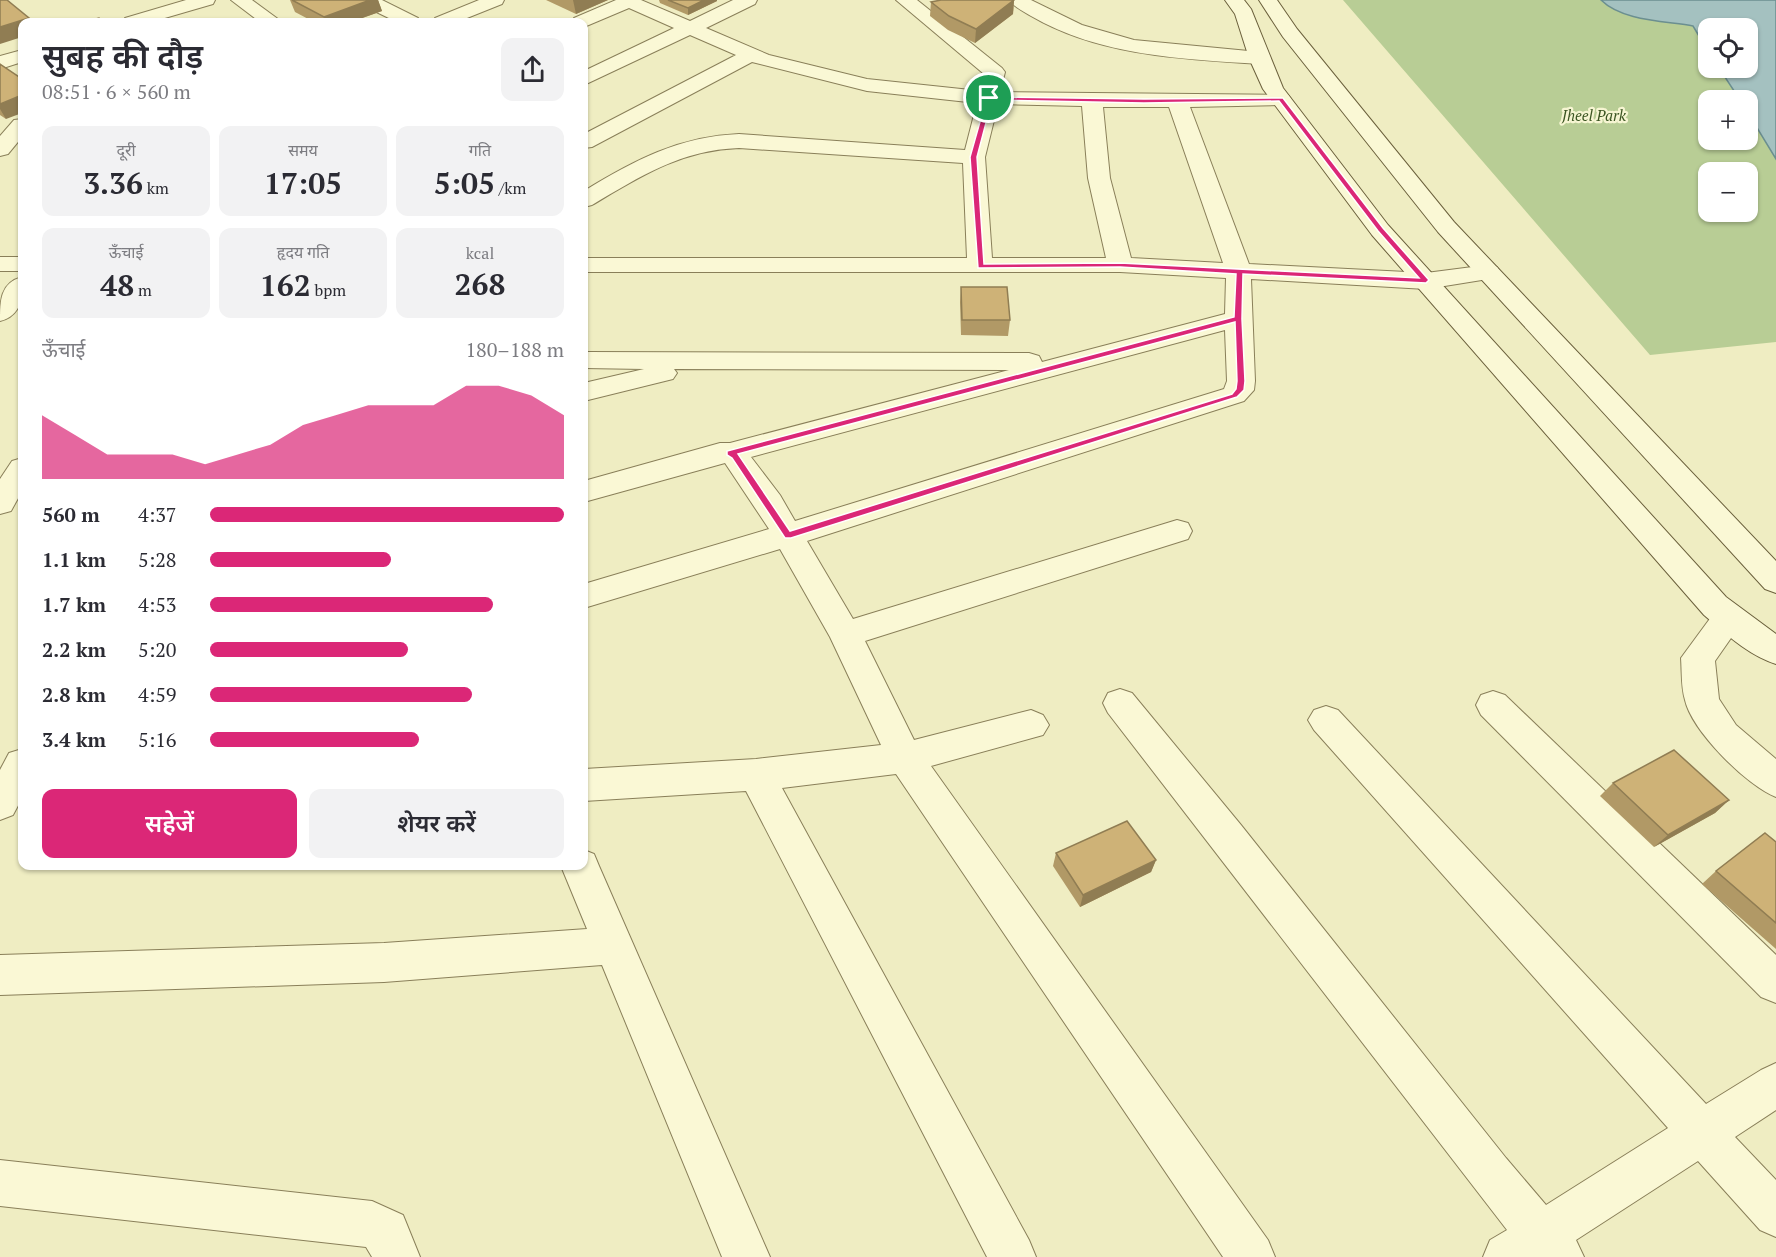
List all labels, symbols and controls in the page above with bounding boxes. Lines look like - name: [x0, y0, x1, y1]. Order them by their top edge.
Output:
- map controls: [1698, 18, 1758, 222]
- button: locate: [1698, 18, 1758, 78]
- text: सुबह की दौड़: [42, 34, 203, 77]
- button: share: [501, 38, 564, 101]
- pin: [963, 72, 1014, 123]
- text: 08:51 · 6 × 560 m: [42, 78, 191, 105]
- icon: arrive: [972, 81, 1005, 114]
- button: +: [1698, 90, 1758, 150]
- park label: Jheel Park: [1561, 105, 1627, 125]
- text: दूरी: [116, 139, 136, 161]
- text: समय: [288, 139, 318, 161]
- text: गति: [469, 139, 491, 161]
- button: −: [1698, 162, 1758, 222]
- text: 3.36: [83, 163, 143, 203]
- text: 17:05: [264, 163, 342, 203]
- text: 5:05: [434, 163, 495, 203]
- text: km: [143, 177, 169, 199]
- text: /km: [495, 177, 526, 199]
- text: ऊँचाई: [109, 241, 143, 263]
- text: हृदय गति: [277, 241, 329, 263]
- text: kcal: [466, 242, 494, 264]
- text: 268: [455, 264, 505, 304]
- text: 48: [100, 265, 134, 305]
- text: 162: [260, 265, 311, 305]
- text: m: [134, 279, 152, 301]
- text: bpm: [311, 279, 346, 301]
- text: ऊँचाई: [42, 336, 85, 363]
- text: 180–188 m: [465, 336, 564, 363]
- text: 560 m: [42, 501, 100, 528]
- text: 4:37: [138, 501, 177, 528]
- text: 1.1 km: [42, 546, 106, 573]
- text: 5:28: [138, 546, 177, 573]
- text: 1.7 km: [42, 591, 106, 618]
- text: 4:53: [138, 591, 177, 618]
- text: 2.2 km: [42, 636, 106, 663]
- text: 5:20: [138, 636, 177, 663]
- text: 2.8 km: [42, 681, 106, 708]
- text: 4:59: [138, 681, 177, 708]
- text: 3.4 km: [42, 726, 106, 753]
- text: 5:16: [138, 726, 177, 753]
- button: सहेजें: [42, 789, 297, 858]
- button: शेयर करें: [309, 789, 564, 858]

